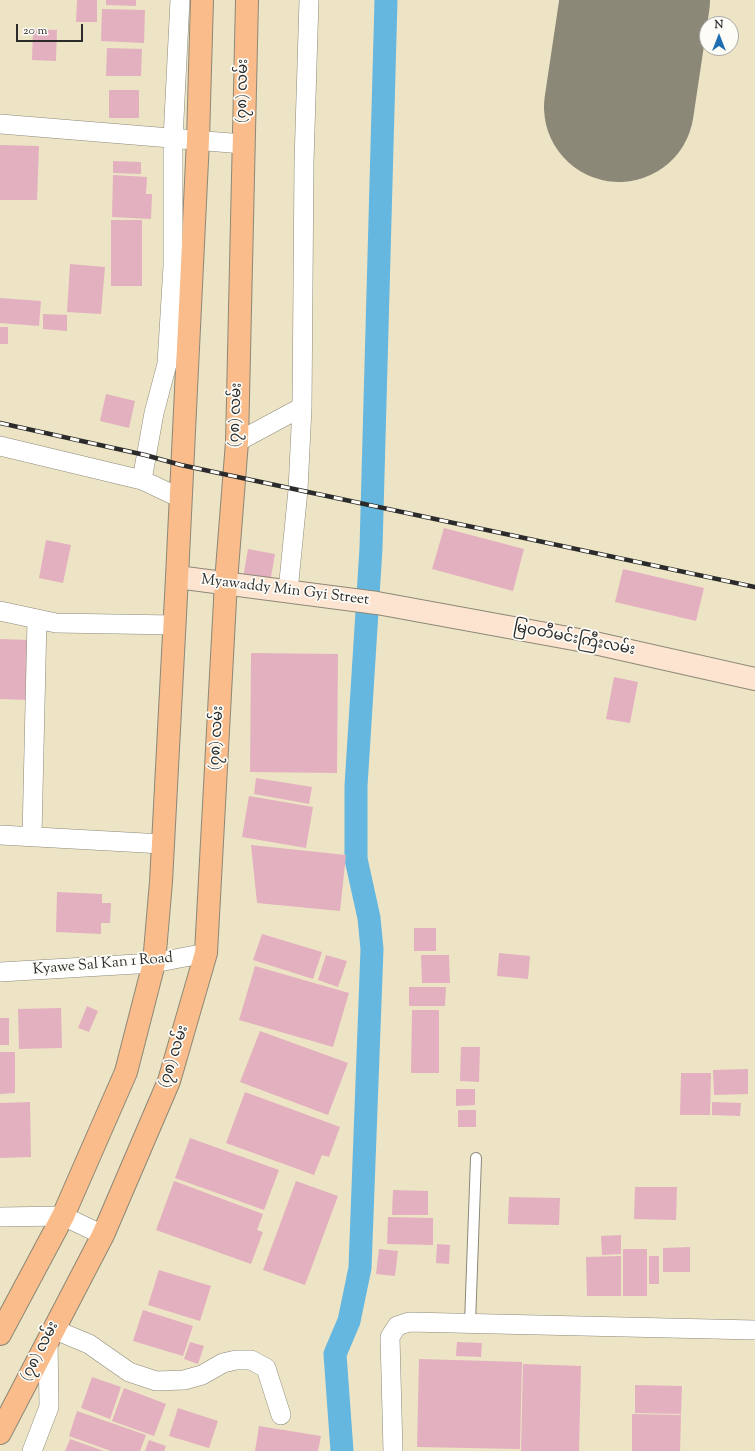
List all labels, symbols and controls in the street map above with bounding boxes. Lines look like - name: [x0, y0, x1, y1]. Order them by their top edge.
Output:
- scale bar: [18, 16, 85, 42]
- north arrow: [699, 16, 739, 56]
- text: N: [715, 17, 723, 33]
- text: 20 m: [23, 22, 47, 40]
- street label: (၇၈) လမ်း: [234, 59, 254, 123]
- street label: (၇၈) လမ်း: [227, 382, 247, 448]
- street label: Myawaddy Min Gyi Street: [200, 572, 370, 610]
- street label: မြဝတီမင်းကြီးလမ်း: [512, 619, 636, 661]
- street label: (၇၈) လမ်း: [207, 705, 229, 771]
- street label: Kyawe Sal Kan 1 Road: [32, 950, 174, 980]
- street label: (၇၈) လမ်း: [156, 1023, 194, 1091]
- street label: (၇၈) လမ်း: [18, 1319, 64, 1385]

